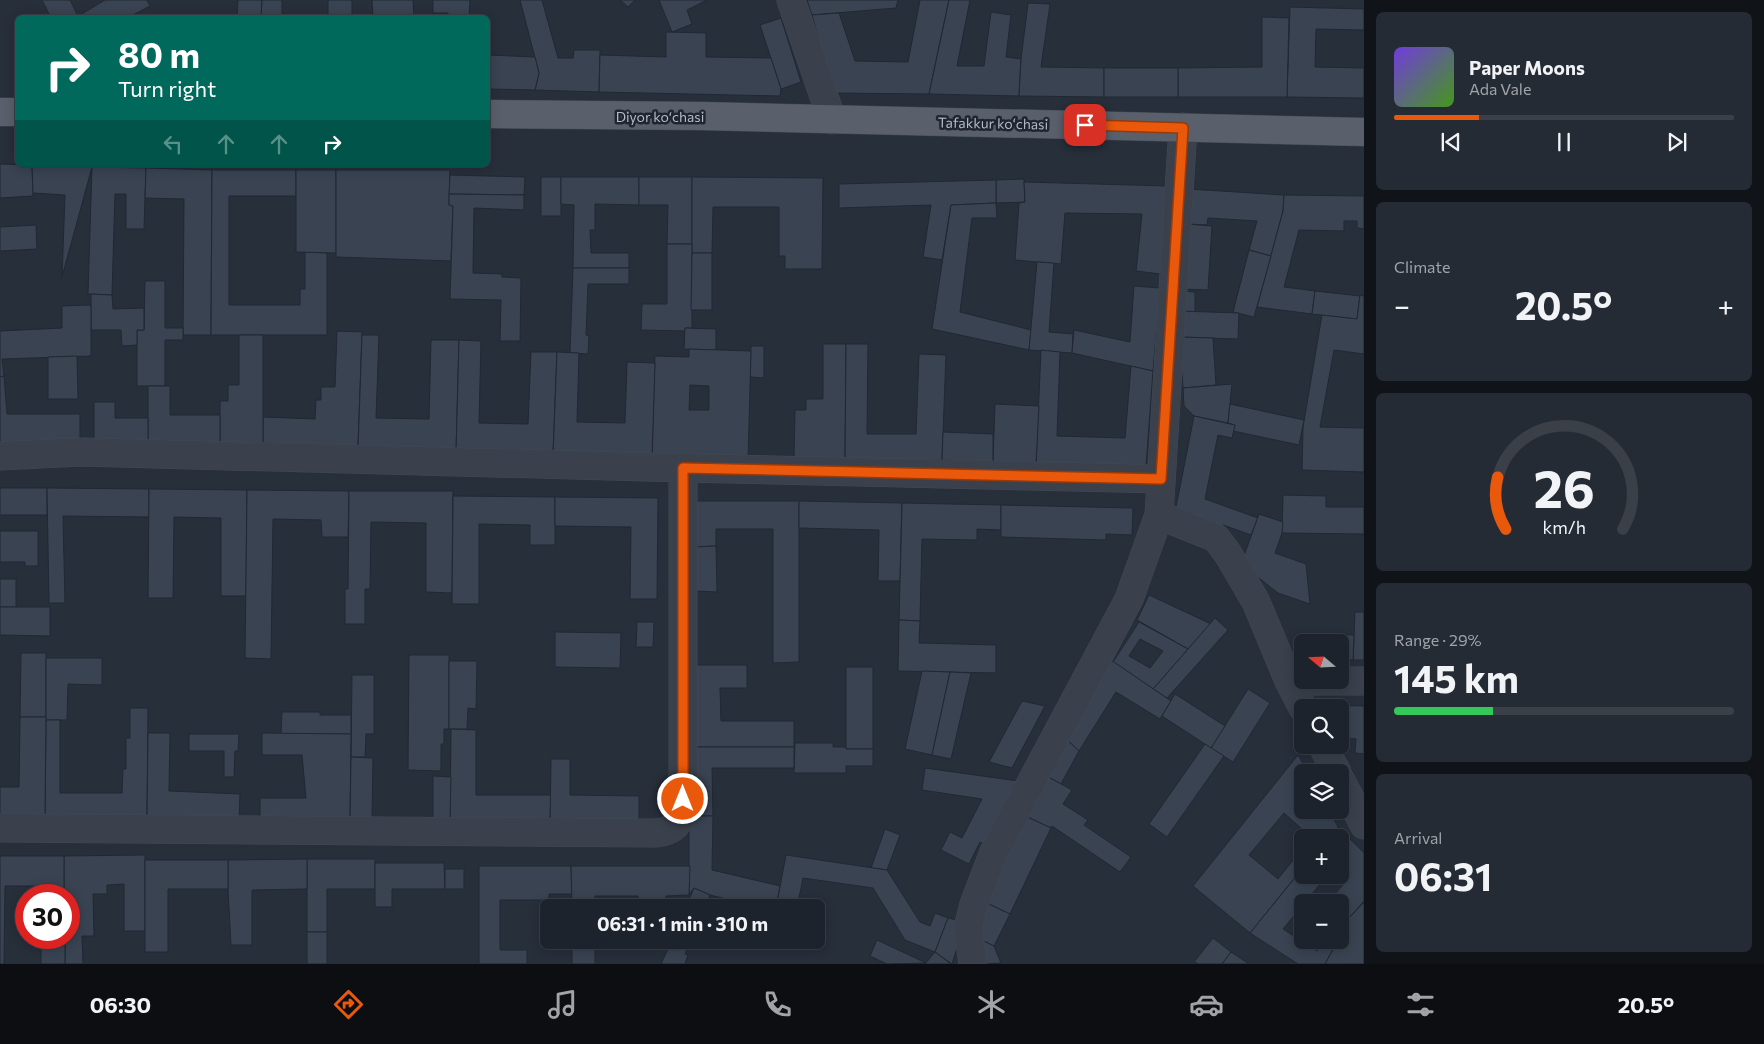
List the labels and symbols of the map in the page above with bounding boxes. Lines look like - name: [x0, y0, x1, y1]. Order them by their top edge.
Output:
- pin: [1064, 104, 1106, 146]
- street label: Diyor koʻchasi: [616, 108, 704, 125]
- street label: Tafakkur koʻchasi: [938, 114, 1048, 132]
- north arrow: [1294, 634, 1349, 689]
- position arrow: [656, 772, 708, 824]
- speed limit sign: 30: [15, 884, 80, 949]

